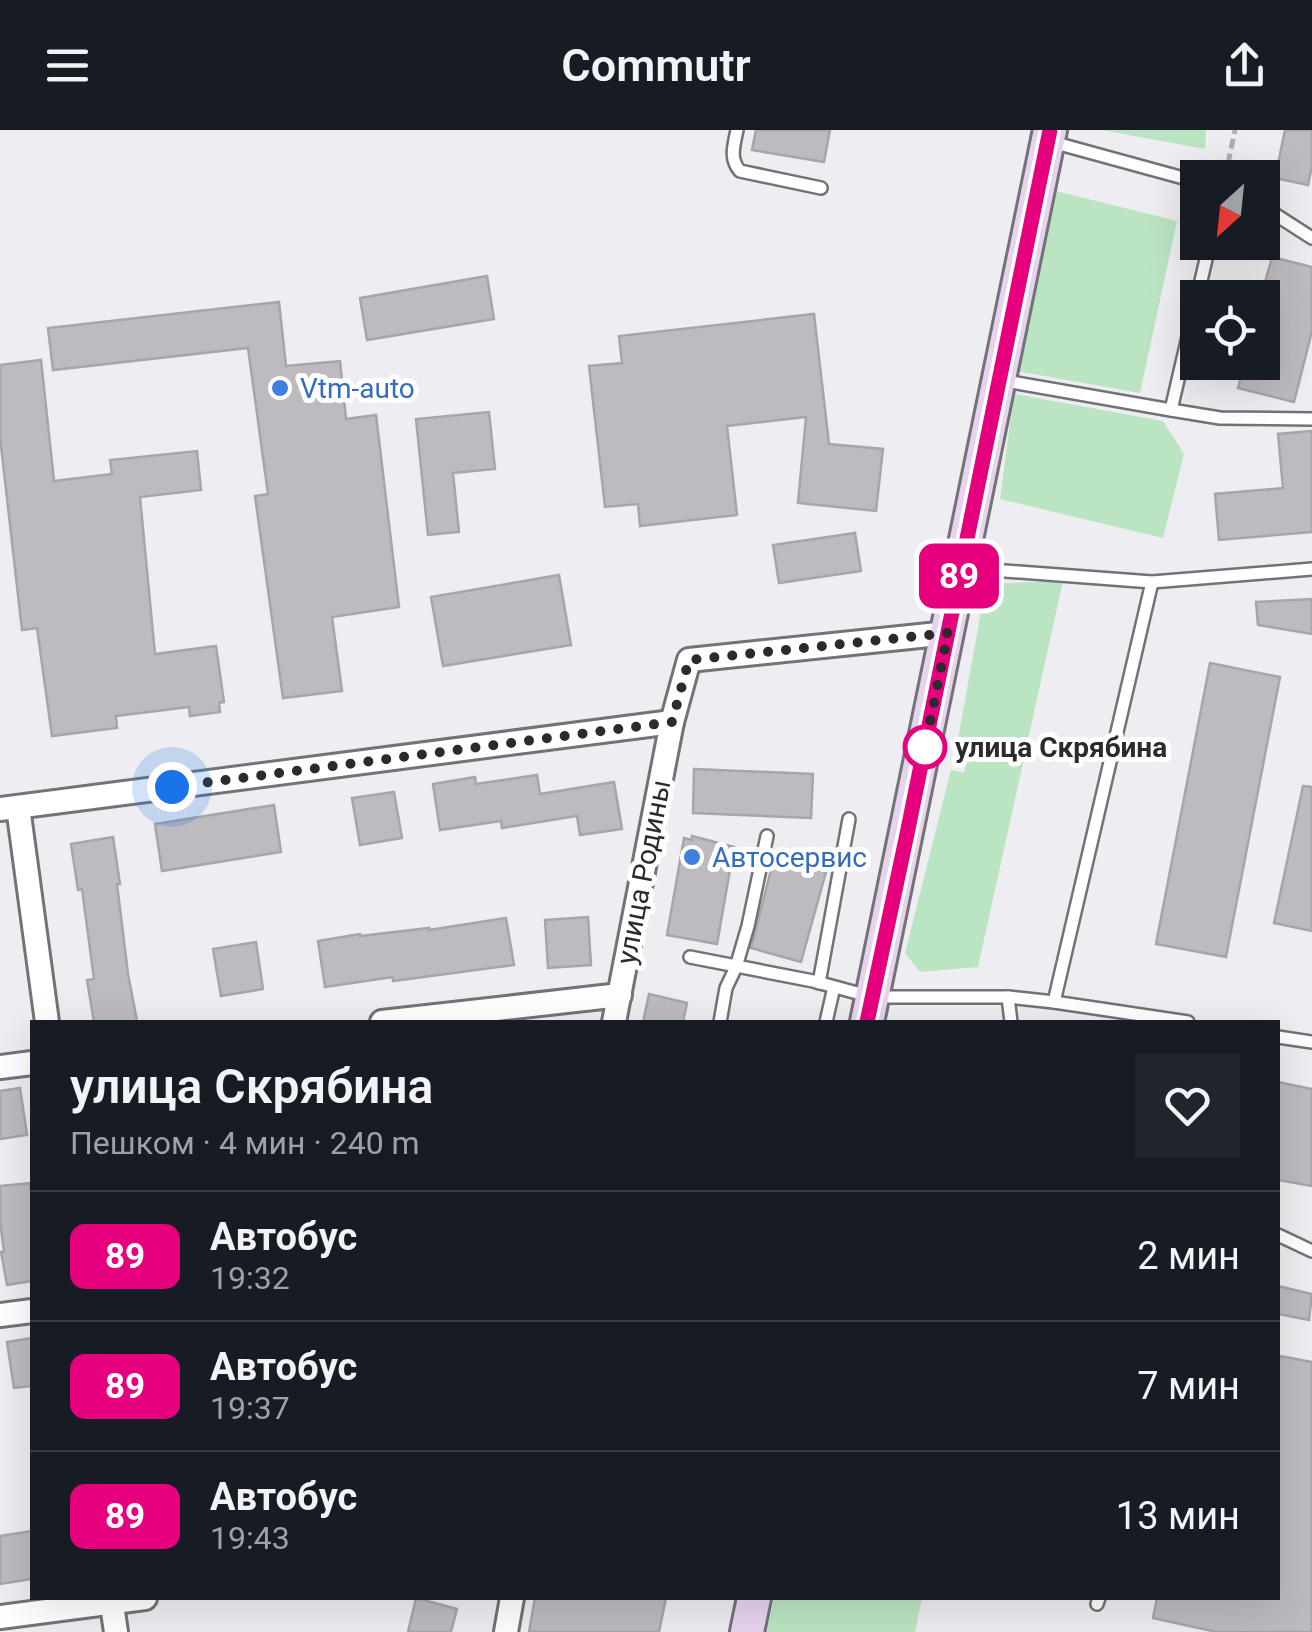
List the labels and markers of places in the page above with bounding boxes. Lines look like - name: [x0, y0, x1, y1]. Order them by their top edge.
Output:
- place label: Vtm-auto: [300, 372, 415, 405]
- marker: Vtm-auto: [269, 377, 291, 399]
- marker: улица Скрябина: [904, 726, 946, 768]
- place label: улица Скрябина: [955, 731, 1167, 764]
- place label: Автосервис: [712, 841, 867, 874]
- marker: Автосервис: [681, 846, 703, 868]

